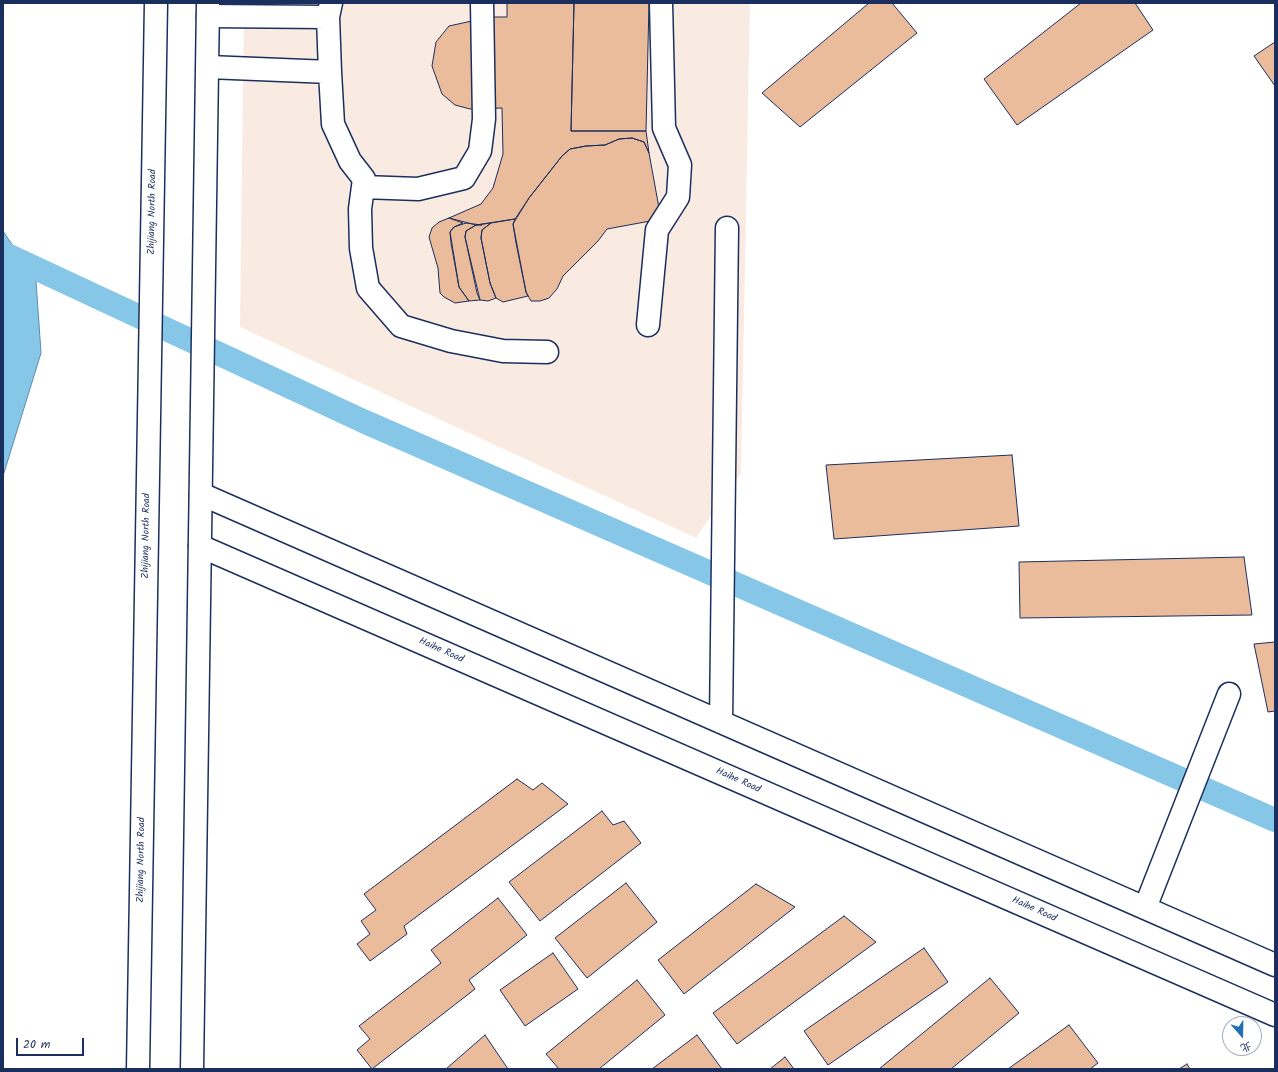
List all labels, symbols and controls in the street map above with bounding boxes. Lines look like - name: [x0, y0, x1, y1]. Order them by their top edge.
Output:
- street label: Zhijiang North Road: [146, 169, 160, 255]
- street label: Zhijiang North Road: [140, 493, 154, 579]
- street label: Haihe Road: [417, 636, 465, 666]
- street label: Haihe Road: [714, 766, 762, 796]
- street label: Zhijiang North Road: [135, 817, 149, 903]
- street label: Haihe Road: [1010, 895, 1058, 925]
- north arrow: [1222, 1016, 1262, 1056]
- scale bar: [18, 1030, 86, 1056]
- text: 20 m: [23, 1035, 50, 1054]
- text: 北: [1238, 1036, 1254, 1057]

